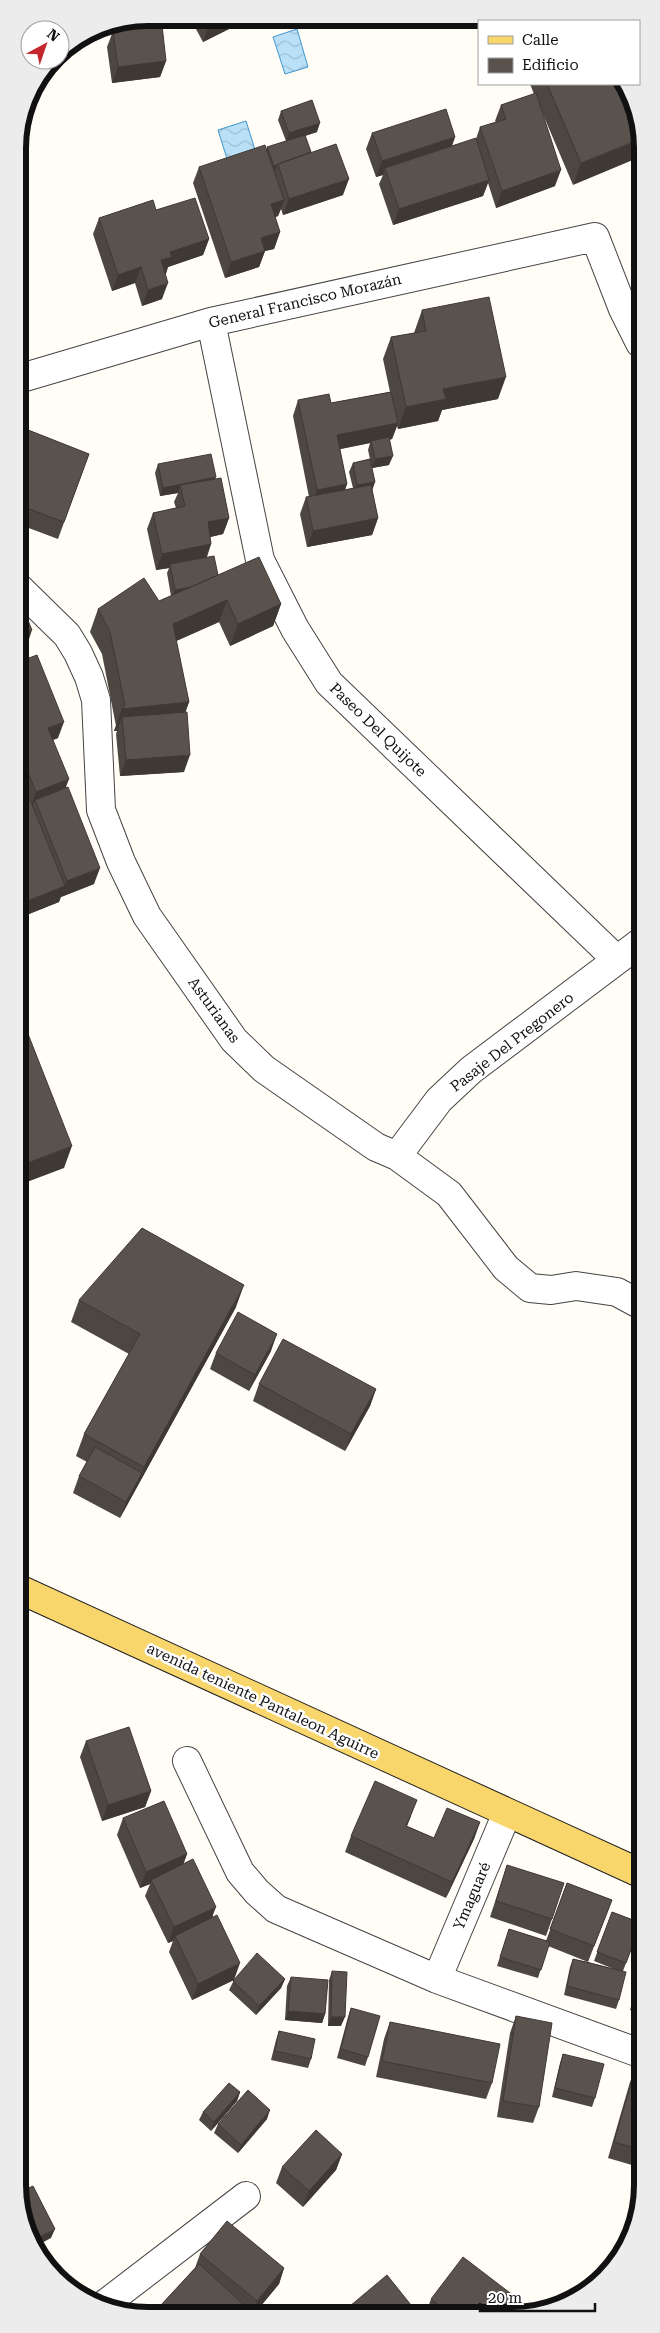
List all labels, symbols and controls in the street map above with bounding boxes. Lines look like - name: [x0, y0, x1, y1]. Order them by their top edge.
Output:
- north arrow: [20, 20, 70, 70]
- legend: [478, 20, 640, 85]
- text: N: [44, 25, 63, 45]
- text: Calle: [522, 31, 558, 49]
- text: Edificio: [522, 56, 579, 74]
- street label: General Francisco Morazán: [207, 270, 404, 332]
- street label: Paseo Del Quijote: [326, 679, 430, 781]
- street label: Asturianas: [184, 974, 244, 1046]
- street label: Pasaje Del Pregonero: [447, 988, 577, 1096]
- street label: avenida teniente Pantaleon Aguirre: [144, 1639, 382, 1763]
- street label: Ymaguaré: [450, 1859, 494, 1933]
- scale bar: [480, 2280, 595, 2312]
- text: 20 m: [488, 2289, 523, 2307]

